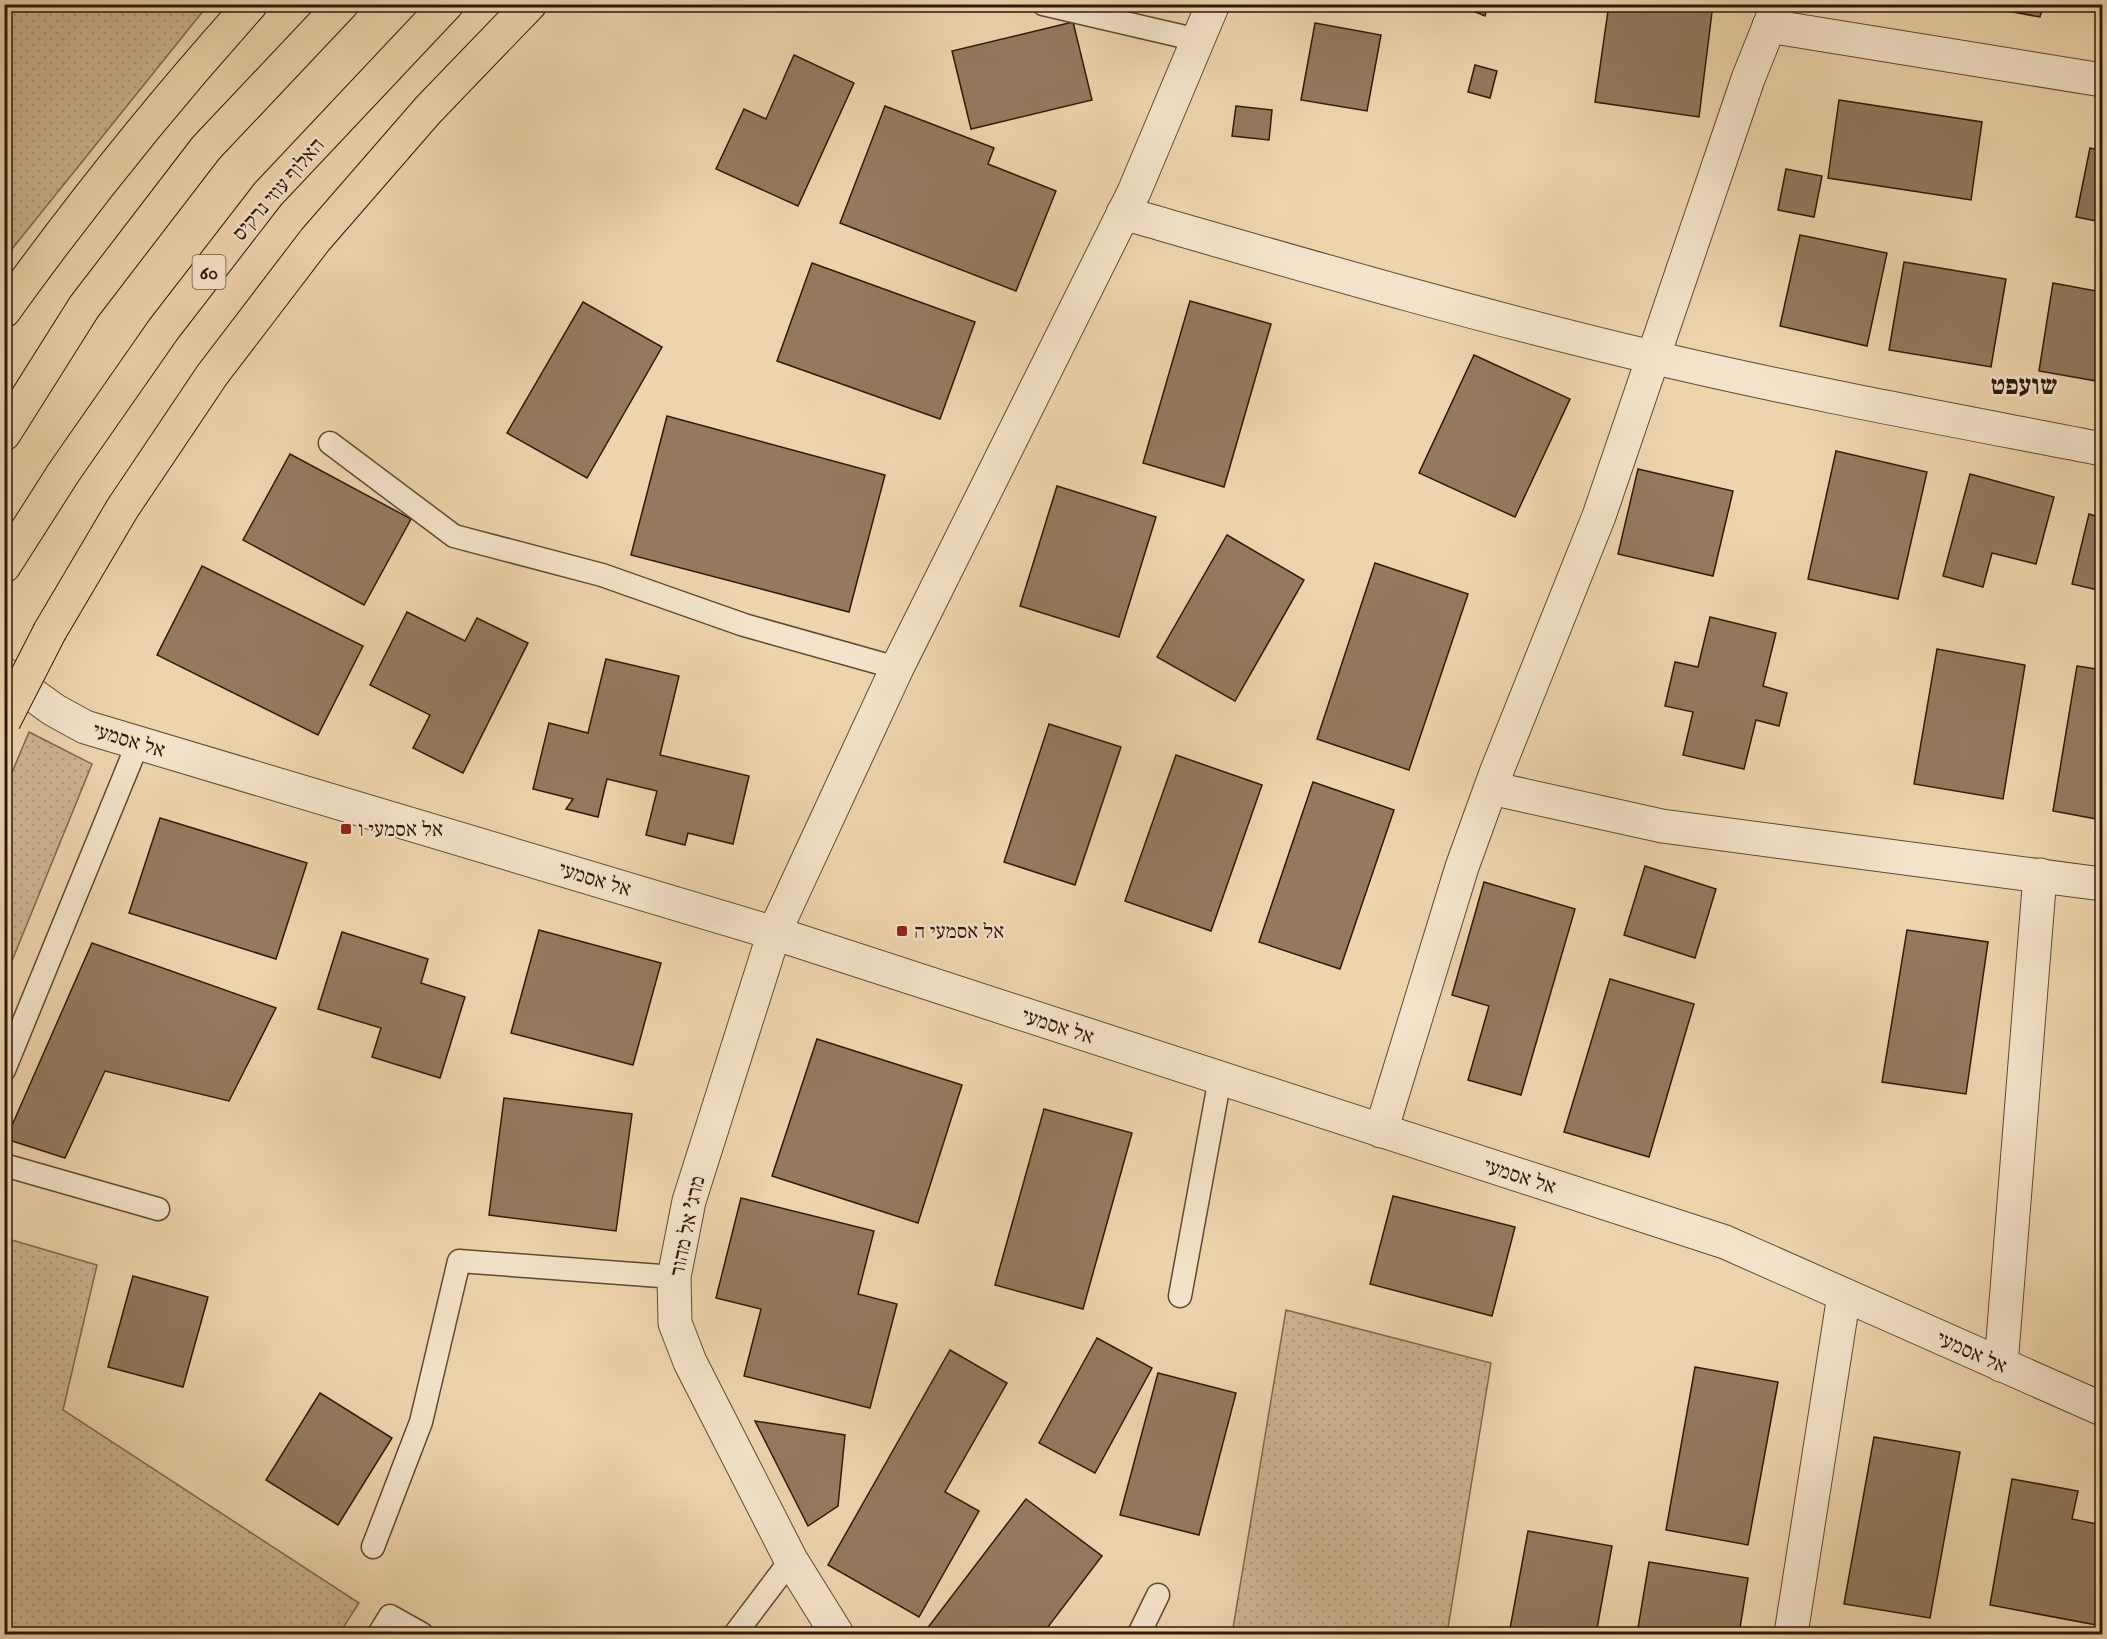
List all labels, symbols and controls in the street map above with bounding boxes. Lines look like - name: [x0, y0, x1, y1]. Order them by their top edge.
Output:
- street label: האלוף עוזי נרקיס: [227, 133, 331, 247]
- road number: 60: [192, 255, 226, 289]
- district label: שועפט: [1990, 370, 2058, 404]
- street label: אל אסמעי: [89, 718, 168, 765]
- place label: אל אסמעי ו: [358, 817, 443, 844]
- marker: אל אסמעי ו: [339, 822, 353, 836]
- street label: אל אסמעי: [555, 857, 634, 904]
- place label: אל אסמעי ה: [914, 919, 1004, 946]
- marker: אל אסמעי ה: [895, 924, 909, 938]
- street label: אל אסמעי: [1018, 1003, 1097, 1052]
- street label: אל אסמעי: [1480, 1153, 1559, 1202]
- street label: מרג' אל מהור: [665, 1173, 712, 1279]
- street label: אל אסמעי: [1932, 1326, 2011, 1381]

